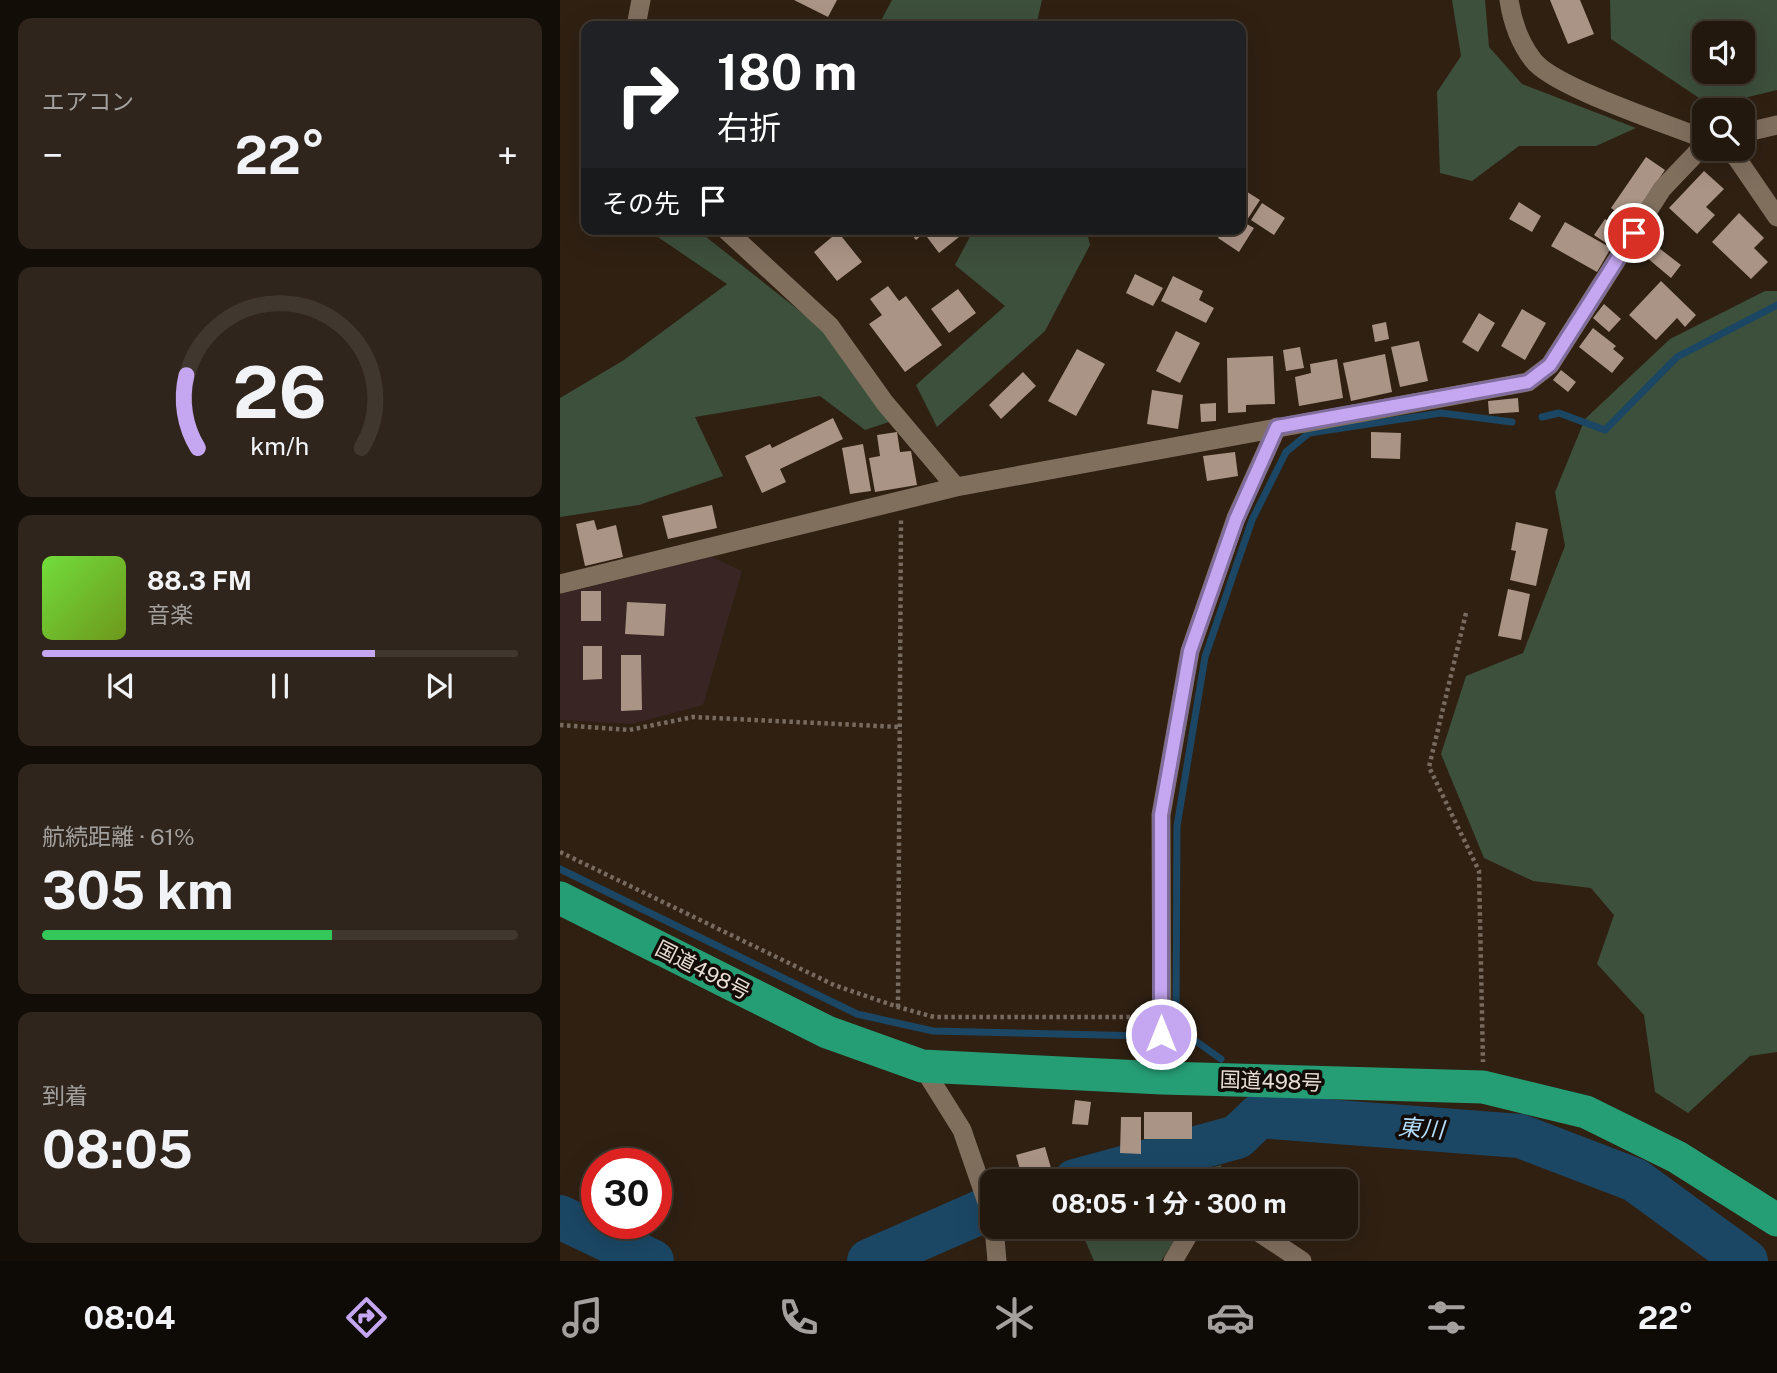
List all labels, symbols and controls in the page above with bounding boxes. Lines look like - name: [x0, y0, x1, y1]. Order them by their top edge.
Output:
- map controls: [1692, 21, 1755, 161]
- button: sound: [1692, 21, 1755, 84]
- text: 180 m: [717, 43, 857, 101]
- icon: right: [602, 49, 693, 140]
- text: エアコン: [42, 88, 134, 115]
- button: search: [1692, 98, 1755, 161]
- text: 右折: [717, 109, 781, 146]
- text: 22°: [235, 125, 325, 186]
- text: −: [42, 133, 63, 178]
- text: +: [497, 133, 518, 178]
- icon: arrive: [694, 182, 732, 220]
- text: その先: [602, 188, 680, 219]
- pin: [1604, 203, 1664, 263]
- icon: arrive: [1615, 214, 1653, 252]
- text: 26: [233, 349, 327, 434]
- text: km/h: [251, 431, 309, 461]
- text: 88.3 FM: [147, 565, 252, 596]
- text: 音楽: [147, 601, 193, 628]
- icon: previous: [102, 667, 140, 705]
- icon: pause: [261, 667, 299, 705]
- icon: next: [420, 667, 458, 705]
- text: 航続距離 · 61%: [42, 823, 195, 850]
- text: 305 km: [42, 860, 233, 921]
- street label: 国道498号: [652, 936, 754, 1004]
- position arrow: [1124, 997, 1198, 1071]
- street label: 国道498号: [1219, 1067, 1323, 1095]
- text: 到着: [42, 1082, 88, 1109]
- water label: 東川: [1397, 1113, 1448, 1143]
- text: 08:05: [42, 1119, 193, 1180]
- speed limit sign: 30: [581, 1148, 672, 1239]
- text: 08:05 · 1 分 · 300 m: [1052, 1188, 1286, 1219]
- icon: directions: [342, 1293, 391, 1342]
- icon: music: [558, 1293, 607, 1342]
- icon: phone: [774, 1293, 823, 1342]
- icon: climate: [990, 1293, 1039, 1342]
- icon: car: [1206, 1293, 1255, 1342]
- icon: filters: [1422, 1293, 1471, 1342]
- text: 08:04: [83, 1299, 176, 1336]
- text: 22°: [1638, 1299, 1694, 1336]

